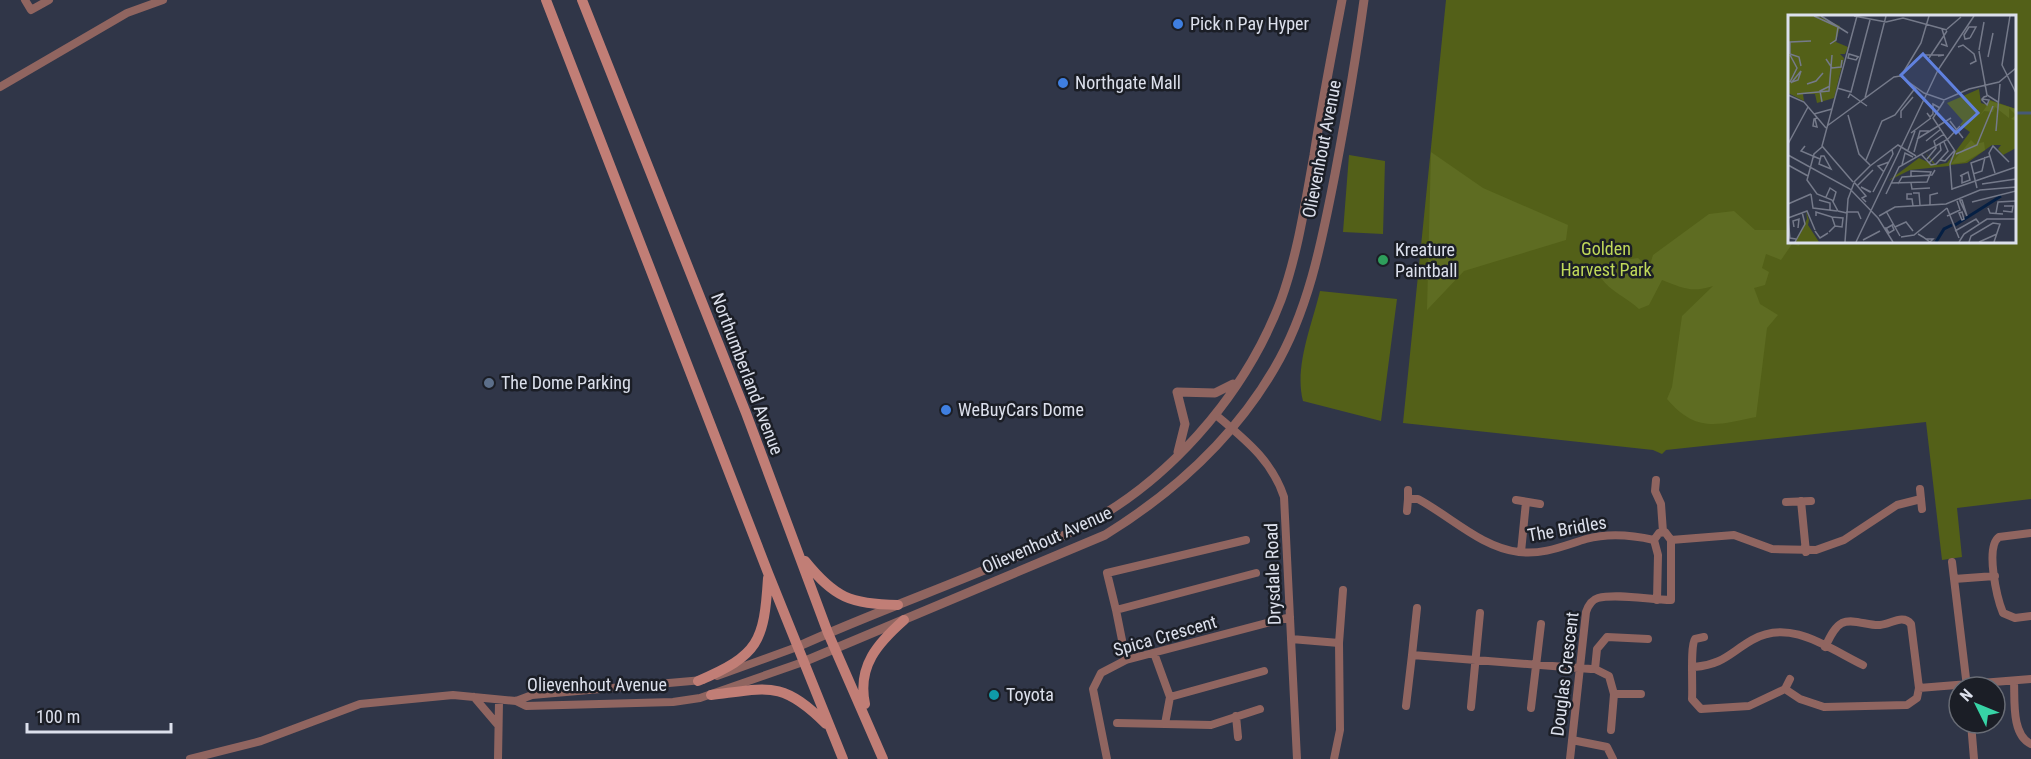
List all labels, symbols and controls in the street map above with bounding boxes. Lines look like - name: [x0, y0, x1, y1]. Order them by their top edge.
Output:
- place label: Pick n Pay Hyper: [1190, 13, 1309, 34]
- inset map: [1788, 15, 2016, 243]
- marker: Pick n Pay Hyper: [1171, 17, 1185, 31]
- place label: Northgate Mall: [1075, 72, 1181, 93]
- marker: Northgate Mall: [1056, 76, 1070, 90]
- street label: Olievenhout Avenue: [1298, 78, 1345, 220]
- park label: Golden Harvest Park: [1560, 238, 1652, 280]
- place label: Kreature Paintball: [1395, 239, 1457, 281]
- marker: Kreature Paintball: [1376, 253, 1390, 267]
- street label: Northumberland Avenue: [707, 290, 788, 458]
- place label: The Dome Parking: [501, 372, 631, 393]
- marker: The Dome Parking: [482, 376, 496, 390]
- place label: WeBuyCars Dome: [958, 399, 1084, 420]
- marker: WeBuyCars Dome: [939, 403, 953, 417]
- street label: Olievenhout Avenue: [979, 502, 1115, 578]
- street label: The Bridles: [1526, 511, 1608, 546]
- street label: Drysdale Road: [1260, 523, 1285, 625]
- street label: Spica Crescent: [1111, 611, 1219, 660]
- street label: Douglas Crescent: [1546, 611, 1583, 737]
- street label: Olievenhout Avenue: [527, 674, 667, 695]
- north arrow: [1947, 675, 2007, 735]
- place label: Toyota: [1006, 684, 1054, 705]
- text: N: [1956, 685, 1977, 705]
- marker: Toyota: [987, 688, 1001, 702]
- scale bar: [27, 696, 171, 734]
- text: 100 m: [36, 706, 80, 727]

